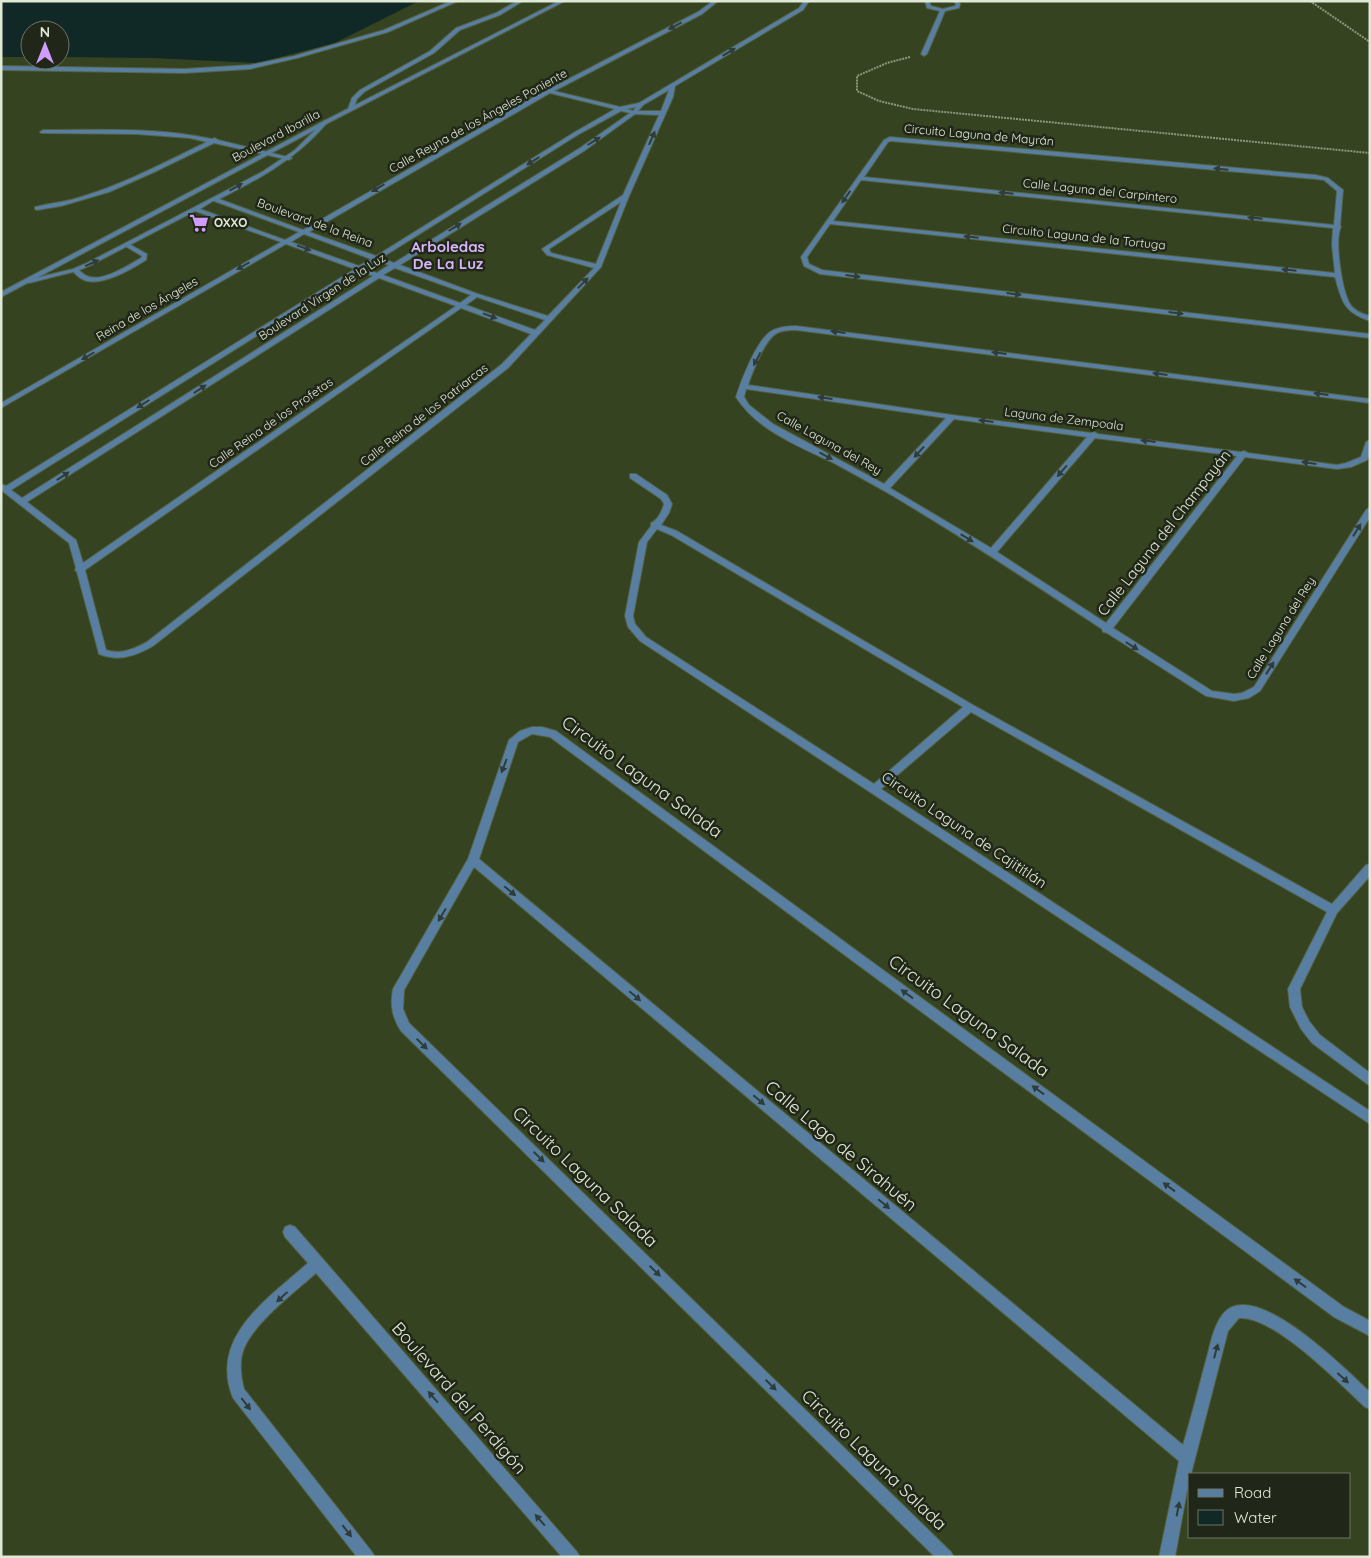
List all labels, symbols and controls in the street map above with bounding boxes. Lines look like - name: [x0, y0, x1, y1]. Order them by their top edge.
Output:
- north arrow: [20, 20, 70, 70]
- one-way arrow: [668, 22, 681, 31]
- text: N: [40, 23, 50, 41]
- one-way arrow: [723, 48, 736, 57]
- street label: Calle Reyna de los Ángeles Poniente: [386, 65, 569, 176]
- street label: Boulevard Ibarilla: [229, 106, 322, 165]
- street label: Circuito Laguna de Mayrán: [904, 120, 1055, 149]
- one-way arrow: [648, 131, 656, 145]
- one-way arrow: [587, 136, 600, 146]
- one-way arrow: [527, 156, 540, 165]
- one-way arrow: [1213, 165, 1229, 173]
- street label: Calle Laguna del Carpintero: [1022, 175, 1178, 206]
- one-way arrow: [229, 183, 243, 191]
- one-way arrow: [372, 183, 385, 192]
- one-way arrow: [998, 189, 1014, 197]
- one-way arrow: [841, 190, 851, 204]
- street label: Boulevard de la Reina: [255, 195, 375, 250]
- supermarket icon: OXXO: [188, 212, 210, 234]
- one-way arrow: [1246, 214, 1262, 222]
- place label: OXXO: [214, 215, 247, 230]
- street label: Circuito Laguna de la Tortuga: [1002, 220, 1166, 253]
- one-way arrow: [449, 222, 462, 231]
- one-way arrow: [963, 233, 979, 241]
- district label: Arboledas De La Luz: [411, 237, 485, 273]
- one-way arrow: [297, 245, 312, 252]
- street label: Boulevard Virgen de la Luz: [255, 250, 388, 343]
- one-way arrow: [85, 258, 99, 266]
- one-way arrow: [237, 261, 250, 270]
- one-way arrow: [1281, 266, 1297, 274]
- one-way arrow: [845, 272, 861, 280]
- street label: Reina de los Ángeles: [93, 273, 200, 344]
- one-way arrow: [577, 278, 589, 290]
- one-way arrow: [1007, 291, 1023, 299]
- one-way arrow: [1168, 309, 1184, 317]
- one-way arrow: [483, 312, 498, 320]
- one-way arrow: [830, 328, 846, 336]
- one-way arrow: [991, 349, 1007, 357]
- one-way arrow: [81, 352, 94, 361]
- one-way arrow: [753, 352, 761, 366]
- street label: Calle Reina de los Patriarcas: [357, 360, 491, 469]
- one-way arrow: [1152, 370, 1168, 378]
- street label: Calle Reina de los Profetas: [206, 374, 336, 471]
- one-way arrow: [193, 384, 207, 393]
- one-way arrow: [1313, 390, 1329, 398]
- one-way arrow: [817, 394, 833, 402]
- one-way arrow: [137, 400, 150, 409]
- street label: Laguna de Zempoala: [1004, 404, 1124, 433]
- street label: Calle Laguna del Rey: [774, 408, 884, 478]
- one-way arrow: [978, 417, 994, 425]
- one-way arrow: [1139, 437, 1155, 445]
- one-way arrow: [913, 446, 925, 458]
- street label: Calle Laguna del Champayán: [1093, 446, 1234, 620]
- one-way arrow: [819, 452, 833, 460]
- one-way arrow: [1300, 458, 1316, 466]
- one-way arrow: [1056, 464, 1067, 477]
- one-way arrow: [56, 471, 70, 481]
- one-way arrow: [1352, 524, 1362, 537]
- one-way arrow: [960, 533, 973, 542]
- street label: Calle Laguna del Rey: [1243, 574, 1318, 682]
- one-way arrow: [1125, 641, 1138, 651]
- one-way arrow: [1266, 661, 1275, 674]
- street label: Circuito Laguna Salada: [557, 710, 727, 843]
- one-way arrow: [500, 759, 508, 774]
- street label: Circuito Laguna de Cajititlán: [878, 767, 1051, 892]
- one-way arrow: [503, 886, 516, 897]
- one-way arrow: [437, 908, 446, 922]
- street label: Circuito Laguna Salada: [884, 949, 1054, 1082]
- one-way arrow: [900, 989, 914, 999]
- one-way arrow: [628, 990, 641, 1001]
- one-way arrow: [416, 1038, 428, 1050]
- street label: Calle Lago de Sirahuén: [761, 1075, 922, 1216]
- one-way arrow: [1032, 1085, 1045, 1096]
- one-way arrow: [753, 1094, 765, 1105]
- street label: Circuito Laguna Salada: [508, 1101, 663, 1252]
- one-way arrow: [532, 1151, 544, 1163]
- one-way arrow: [1163, 1181, 1176, 1192]
- one-way arrow: [877, 1199, 890, 1210]
- one-way arrow: [648, 1265, 660, 1277]
- one-way arrow: [1293, 1278, 1307, 1288]
- one-way arrow: [276, 1290, 288, 1302]
- street label: Boulevard del Perdigón: [387, 1317, 532, 1479]
- one-way arrow: [1212, 1344, 1220, 1359]
- one-way arrow: [1336, 1372, 1348, 1384]
- one-way arrow: [764, 1379, 776, 1391]
- street label: Circuito Laguna Salada: [797, 1384, 952, 1535]
- one-way arrow: [428, 1391, 439, 1404]
- one-way arrow: [241, 1397, 252, 1410]
- legend: [1188, 1473, 1351, 1538]
- text: Road: [1234, 1483, 1271, 1502]
- one-way arrow: [1174, 1501, 1182, 1517]
- text: Water: [1234, 1508, 1277, 1527]
- one-way arrow: [534, 1514, 545, 1527]
- one-way arrow: [341, 1525, 352, 1538]

